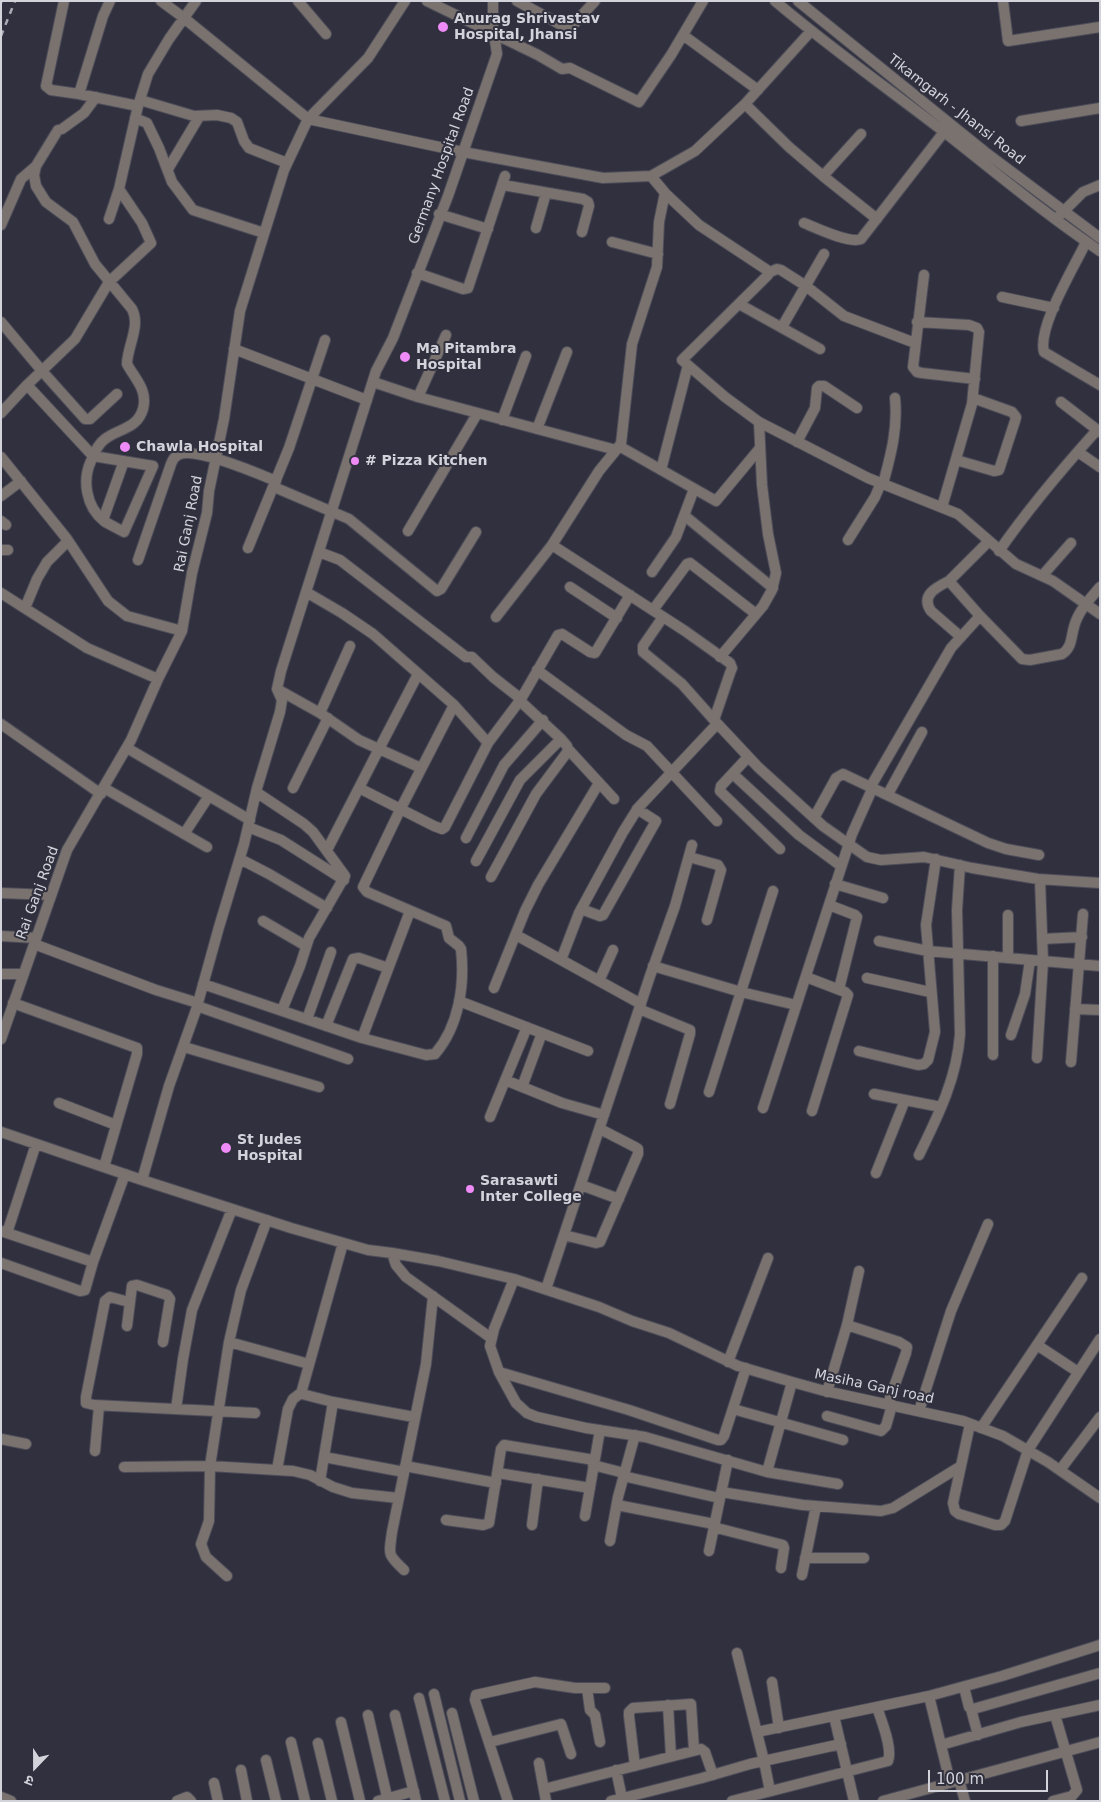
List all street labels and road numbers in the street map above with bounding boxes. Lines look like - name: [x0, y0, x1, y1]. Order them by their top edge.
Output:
- street label: Tikamgarh - Jhansi Road: [884, 51, 1028, 169]
- street label: Germany Hospital Road: [406, 85, 478, 247]
- street label: Rai Ganj Road: [171, 474, 207, 574]
- street label: Rai Ganj Road: [13, 844, 63, 942]
- street label: Masiha Ganj road: [813, 1366, 935, 1408]

